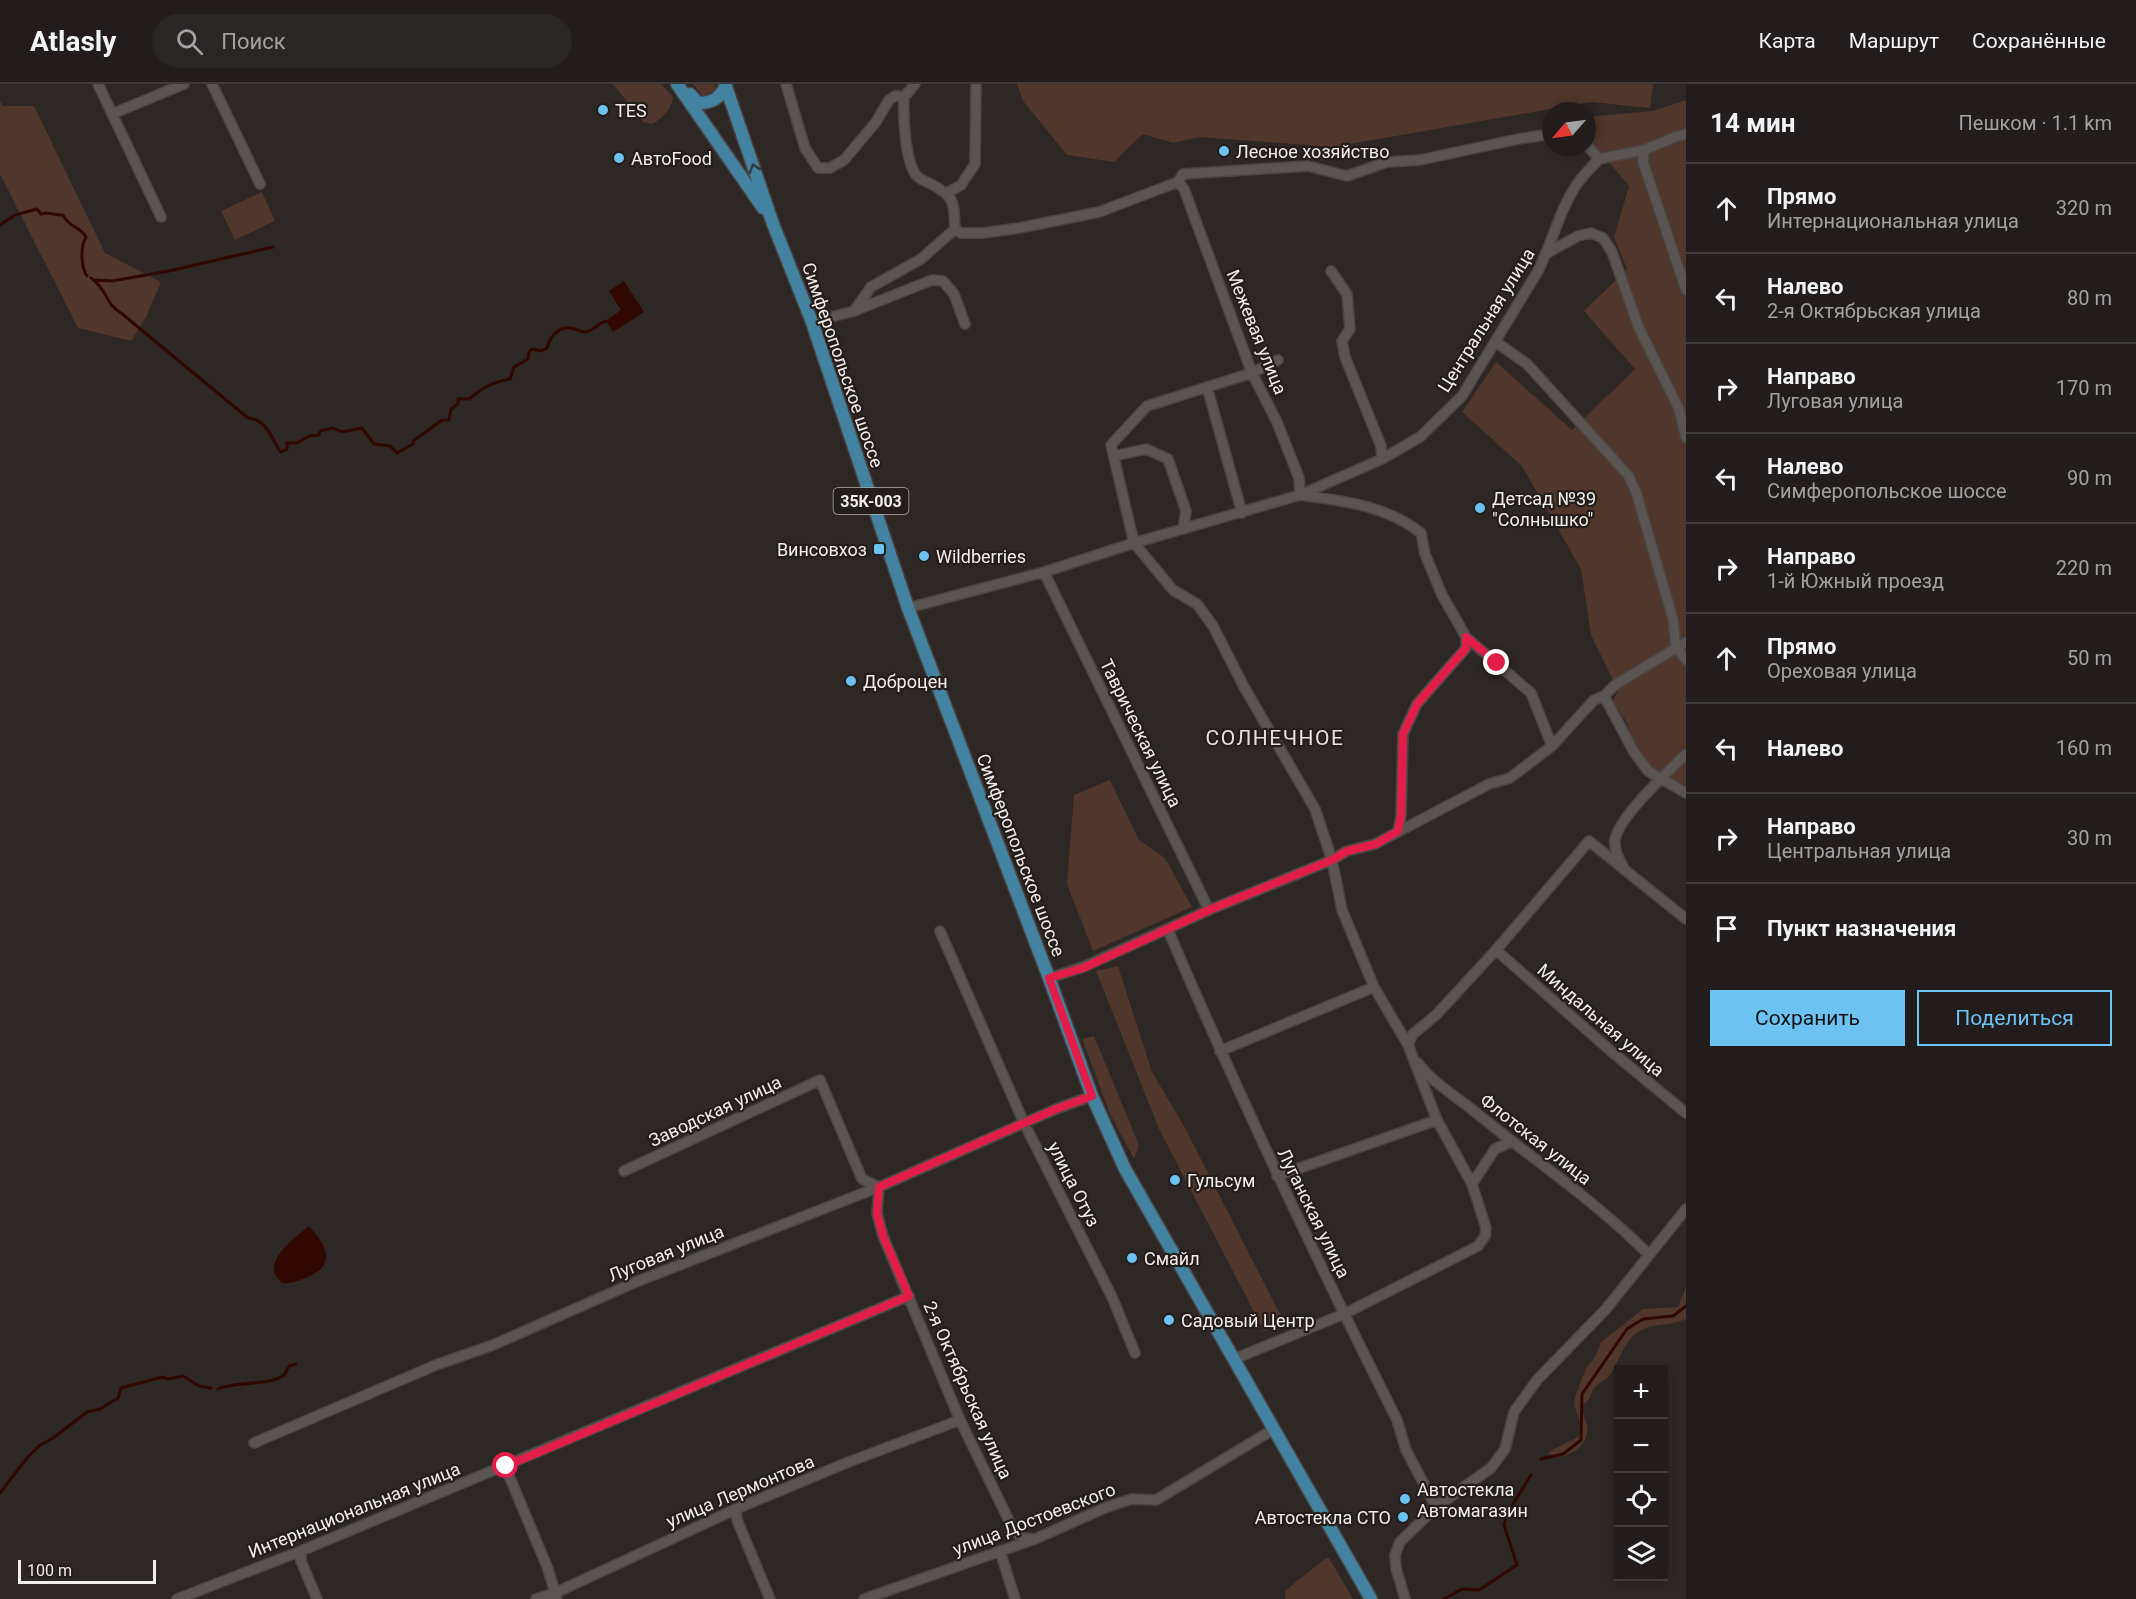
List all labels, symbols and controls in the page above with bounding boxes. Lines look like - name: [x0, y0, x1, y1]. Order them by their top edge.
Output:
- search box: [152, 14, 572, 68]
- text: Atlasly: [30, 25, 116, 58]
- icon: search: [173, 25, 206, 58]
- text: Поиск: [221, 29, 286, 54]
- text: Карта: [1759, 29, 1816, 53]
- text: Маршрут: [1849, 29, 1939, 53]
- text: Сохранённые: [1972, 29, 2106, 53]
- place label: TES: [615, 100, 647, 121]
- north arrow: [1542, 102, 1596, 156]
- marker: TES: [596, 103, 610, 117]
- text: 14 мин: [1710, 108, 1795, 138]
- text: Пешком · 1.1 km: [1959, 111, 2112, 135]
- place label: Лесное хозяйство: [1236, 141, 1389, 162]
- marker: Лесное хозяйство: [1217, 144, 1231, 158]
- place label: АвтоFood: [631, 148, 712, 169]
- marker: АвтоFood: [612, 151, 626, 165]
- one-way arrow: [748, 163, 761, 174]
- text: Прямо: [1767, 184, 1836, 209]
- icon: ahead: [1710, 192, 1743, 225]
- text: 320 m: [2056, 196, 2112, 220]
- text: Интернациональная улица: [1767, 209, 2019, 233]
- street label: Центральная улица: [1433, 244, 1539, 396]
- street label: Симферопольское шоссе: [798, 260, 888, 470]
- street label: Межевая улица: [1222, 267, 1292, 397]
- text: Налево: [1767, 274, 1844, 299]
- icon: left: [1710, 282, 1743, 315]
- text: 80 m: [2067, 286, 2112, 310]
- text: 2-я Октябрьская улица: [1767, 299, 1981, 323]
- text: Направо: [1767, 364, 1856, 389]
- icon: right: [1710, 372, 1743, 405]
- text: 170 m: [2056, 376, 2112, 400]
- text: Луговая улица: [1767, 389, 1903, 413]
- text: Налево: [1767, 454, 1844, 479]
- icon: left: [1710, 462, 1743, 495]
- text: 90 m: [2067, 466, 2112, 490]
- text: Симферопольское шоссе: [1767, 479, 2007, 503]
- road number: 35К-003: [834, 488, 908, 514]
- place label: Детсад №39 "Солнышко": [1492, 488, 1596, 530]
- marker: Детсад №39 "Солнышко": [1473, 501, 1487, 515]
- place label: Винсовхоз: [777, 539, 867, 560]
- marker: Винсовхоз: [872, 542, 886, 556]
- text: Направо: [1767, 544, 1856, 569]
- place label: Wildberries: [936, 546, 1026, 567]
- marker: Wildberries: [917, 549, 931, 563]
- icon: right: [1710, 552, 1743, 585]
- text: 220 m: [2056, 556, 2112, 580]
- text: 1-й Южный проезд: [1767, 569, 1944, 593]
- text: Прямо: [1767, 634, 1836, 659]
- icon: ahead: [1710, 642, 1743, 675]
- text: 50 m: [2067, 646, 2112, 670]
- route end: [1483, 649, 1509, 675]
- street label: Таврическая улица: [1096, 655, 1186, 811]
- text: Ореховая улица: [1767, 659, 1917, 683]
- place label: Доброцен: [863, 671, 948, 692]
- marker: Доброцен: [844, 674, 858, 688]
- district label: СОЛНЕЧНОЕ: [1206, 726, 1344, 750]
- icon: left: [1710, 732, 1743, 765]
- text: Налево: [1767, 736, 1844, 761]
- text: 160 m: [2056, 736, 2112, 760]
- street label: Симферопольское шоссе: [973, 751, 1069, 959]
- text: Направо: [1767, 814, 1856, 839]
- icon: right: [1710, 822, 1743, 855]
- text: 30 m: [2067, 826, 2112, 850]
- text: Центральная улица: [1767, 839, 1951, 863]
- icon: arrive: [1710, 912, 1743, 945]
- text: Пункт назначения: [1767, 916, 1956, 941]
- street label: Миндальная улица: [1533, 959, 1669, 1081]
- button: Сохранить: [1710, 990, 1905, 1046]
- button: Поделиться: [1917, 990, 2112, 1046]
- street label: Заводская улица: [645, 1071, 785, 1151]
- street label: Флотская улица: [1476, 1089, 1596, 1189]
- street label: улица Отуз: [1044, 1138, 1104, 1230]
- street label: Луганская улица: [1274, 1145, 1354, 1281]
- place label: Гульсум: [1187, 1170, 1255, 1191]
- marker: Гульсум: [1168, 1173, 1182, 1187]
- street label: Луговая улица: [605, 1220, 727, 1286]
- place label: Смайл: [1144, 1248, 1200, 1269]
- marker: Смайл: [1125, 1251, 1139, 1265]
- street label: 2-я Октябрьская улица: [919, 1298, 1017, 1482]
- place label: Садовый Центр: [1181, 1310, 1315, 1331]
- marker: Садовый Центр: [1162, 1313, 1176, 1327]
- map controls: [1614, 1365, 1668, 1581]
- button: +: [1614, 1365, 1668, 1419]
- button: −: [1614, 1419, 1668, 1473]
- street label: улица Лермонтова: [663, 1450, 817, 1532]
- route start: [492, 1452, 518, 1478]
- street label: Интернациональная улица: [245, 1458, 463, 1562]
- button: locate: [1614, 1473, 1668, 1527]
- street label: улица Достоевского: [950, 1478, 1118, 1560]
- place label: Автостекла Автомагазин: [1417, 1479, 1528, 1521]
- marker: Автостекла Автомагазин: [1398, 1492, 1412, 1506]
- place label: Автостекла СТО: [1255, 1507, 1391, 1528]
- marker: Автостекла СТО: [1396, 1510, 1410, 1524]
- button: layers: [1614, 1527, 1668, 1581]
- scale bar: [18, 1557, 156, 1584]
- text: 100 m: [27, 1561, 72, 1580]

